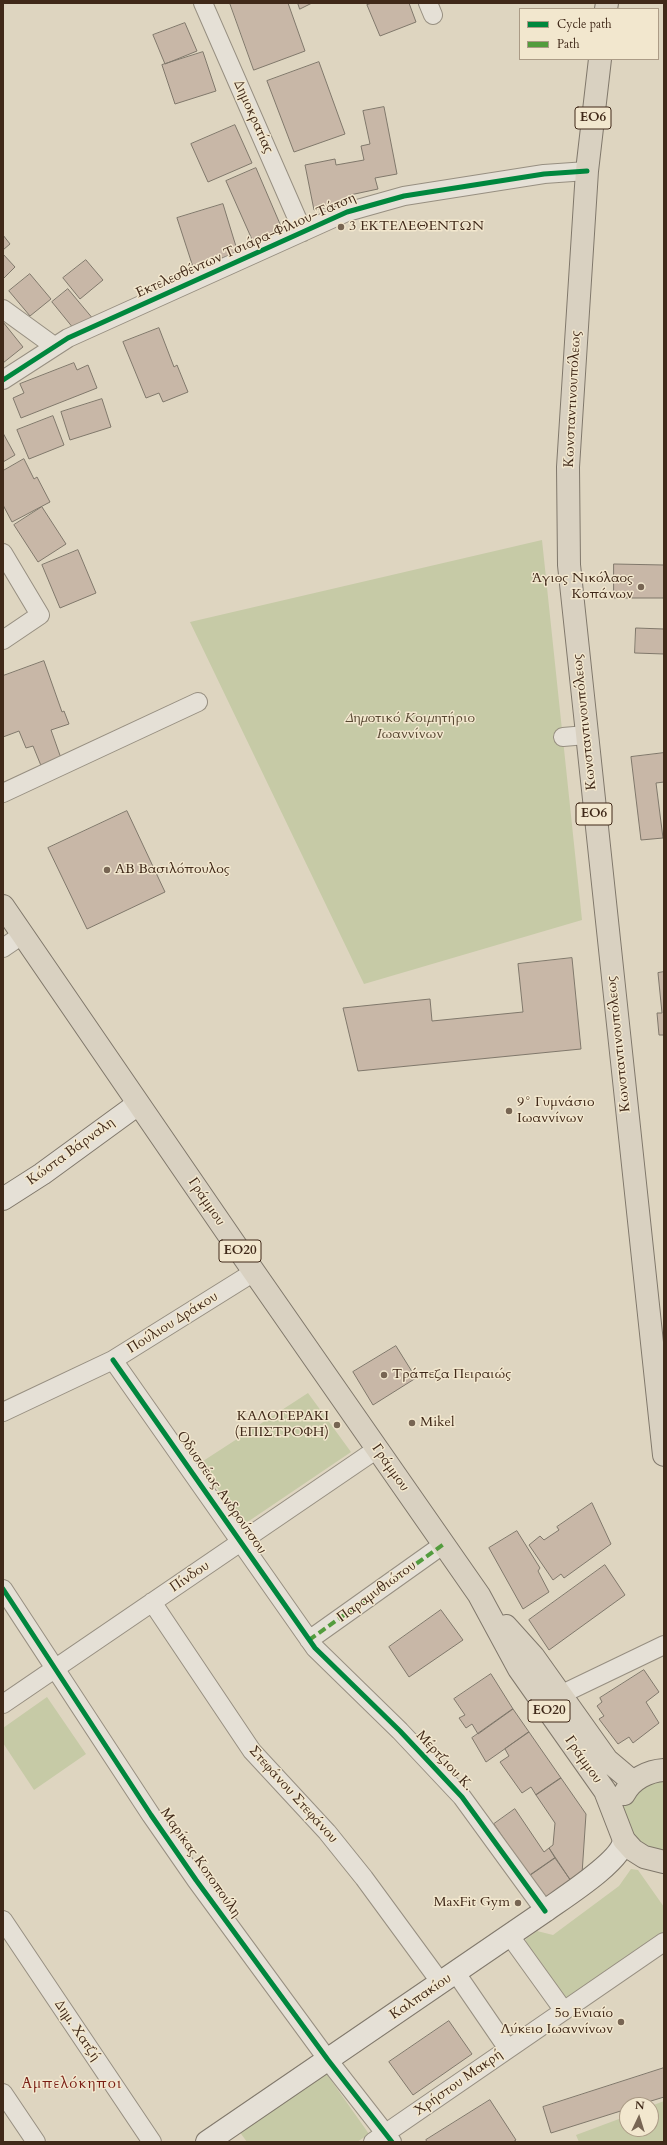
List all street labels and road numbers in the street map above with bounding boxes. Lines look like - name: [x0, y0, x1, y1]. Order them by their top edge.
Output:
- street label: Δημοκρατίας: [229, 78, 277, 156]
- road number: ΕΟ6: [575, 107, 611, 129]
- street label: Εκτελεσθέντων Τσιάρα-Φίλιου-Τάτση: [134, 190, 358, 302]
- street label: Κωνσταντινουπόλεως: [561, 330, 585, 468]
- street label: Κωνσταντινουπόλεως: [569, 653, 601, 791]
- road number: ΕΟ6: [576, 803, 612, 825]
- street label: Κωνσταντινουπόλεως: [603, 975, 635, 1113]
- street label: Κώστα Βάρναλη: [24, 1115, 118, 1189]
- street label: Γράμμου: [184, 1175, 228, 1229]
- road number: ΕΟ20: [219, 1240, 261, 1262]
- street label: Πούλιου Δράκου: [125, 1288, 221, 1358]
- street label: Οδυσσέως Ανδρούτσου: [172, 1428, 270, 1558]
- street label: Γράμμου: [368, 1441, 412, 1495]
- street label: Πίνδου: [167, 1558, 213, 1596]
- street label: Παραμυθιώτου: [334, 1558, 420, 1626]
- road number: ΕΟ20: [528, 1700, 570, 1722]
- street label: Μέρτζιου Κ.: [412, 1727, 476, 1795]
- street label: Γράμμου: [561, 1733, 605, 1787]
- street label: Στεφάνου Στεφάνου: [245, 1743, 341, 1847]
- street label: Μαρίκας Κοτοπούλη: [156, 1805, 244, 1921]
- street label: Καλπακίου: [387, 1970, 455, 2024]
- street label: Δημ. Χατζή: [50, 1997, 104, 2065]
- street label: Χρήστου Μακρή: [412, 2046, 506, 2120]

